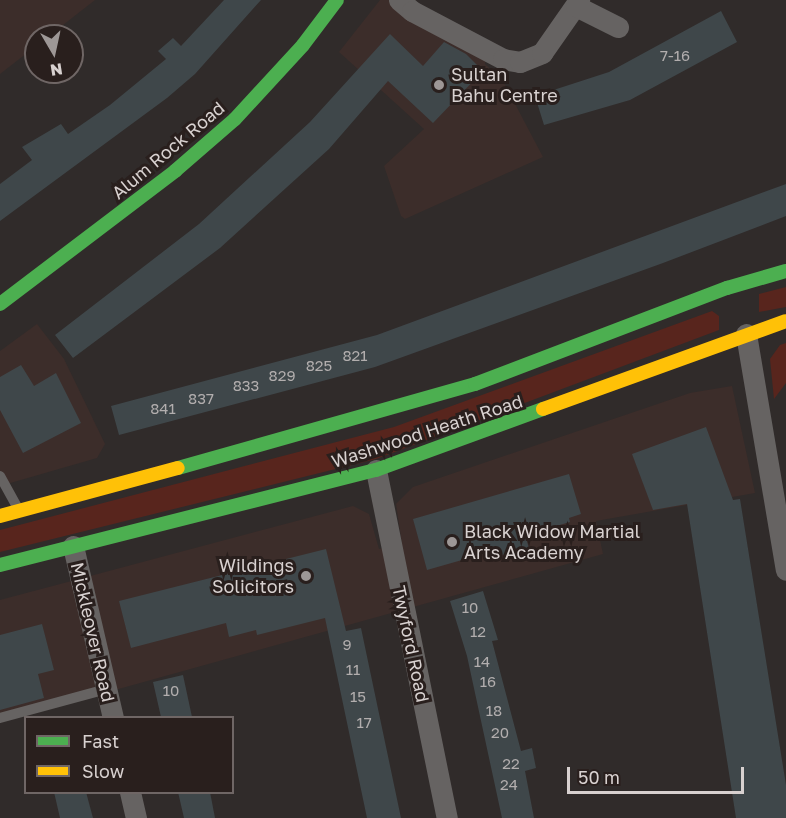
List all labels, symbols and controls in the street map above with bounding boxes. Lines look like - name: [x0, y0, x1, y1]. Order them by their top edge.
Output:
- north arrow: [24, 24, 84, 84]
- house number: 7-16: [660, 47, 690, 65]
- text: N: [49, 59, 64, 81]
- place label: Sultan Bahu Centre: [451, 64, 558, 106]
- marker: Sultan Bahu Centre: [432, 78, 446, 92]
- street label: Alum Rock Road: [107, 97, 229, 203]
- house number: 821: [342, 347, 368, 365]
- house number: 825: [306, 357, 332, 375]
- house number: 829: [269, 367, 295, 385]
- house number: 833: [233, 377, 259, 395]
- house number: 837: [188, 390, 214, 408]
- street label: Washwood Heath Road: [329, 390, 525, 472]
- house number: 841: [150, 400, 176, 418]
- place label: Black Widow Martial Arts Academy: [464, 521, 640, 564]
- marker: Black Widow Martial Arts Academy: [445, 535, 459, 549]
- place label: Wildings Solicitors: [212, 555, 294, 598]
- street label: Mickleover Road: [66, 560, 120, 704]
- marker: Wildings Solicitors: [299, 569, 313, 583]
- street label: Twyford Road: [388, 584, 434, 704]
- house number: 10: [462, 599, 478, 617]
- house number: 12: [470, 623, 486, 641]
- house number: 9: [342, 636, 352, 654]
- house number: 14: [474, 653, 490, 671]
- house number: 11: [346, 661, 360, 679]
- house number: 16: [480, 673, 496, 691]
- house number: 10: [163, 682, 179, 700]
- house number: 15: [350, 688, 366, 706]
- house number: 18: [486, 702, 502, 720]
- house number: 17: [356, 714, 372, 732]
- legend: [24, 716, 234, 794]
- house number: 20: [491, 724, 509, 742]
- text: Fast: [82, 730, 119, 752]
- house number: 22: [502, 755, 520, 773]
- scale bar: [570, 755, 747, 793]
- text: Slow: [82, 760, 124, 782]
- text: 50 m: [578, 766, 620, 788]
- house number: 24: [500, 776, 518, 794]

